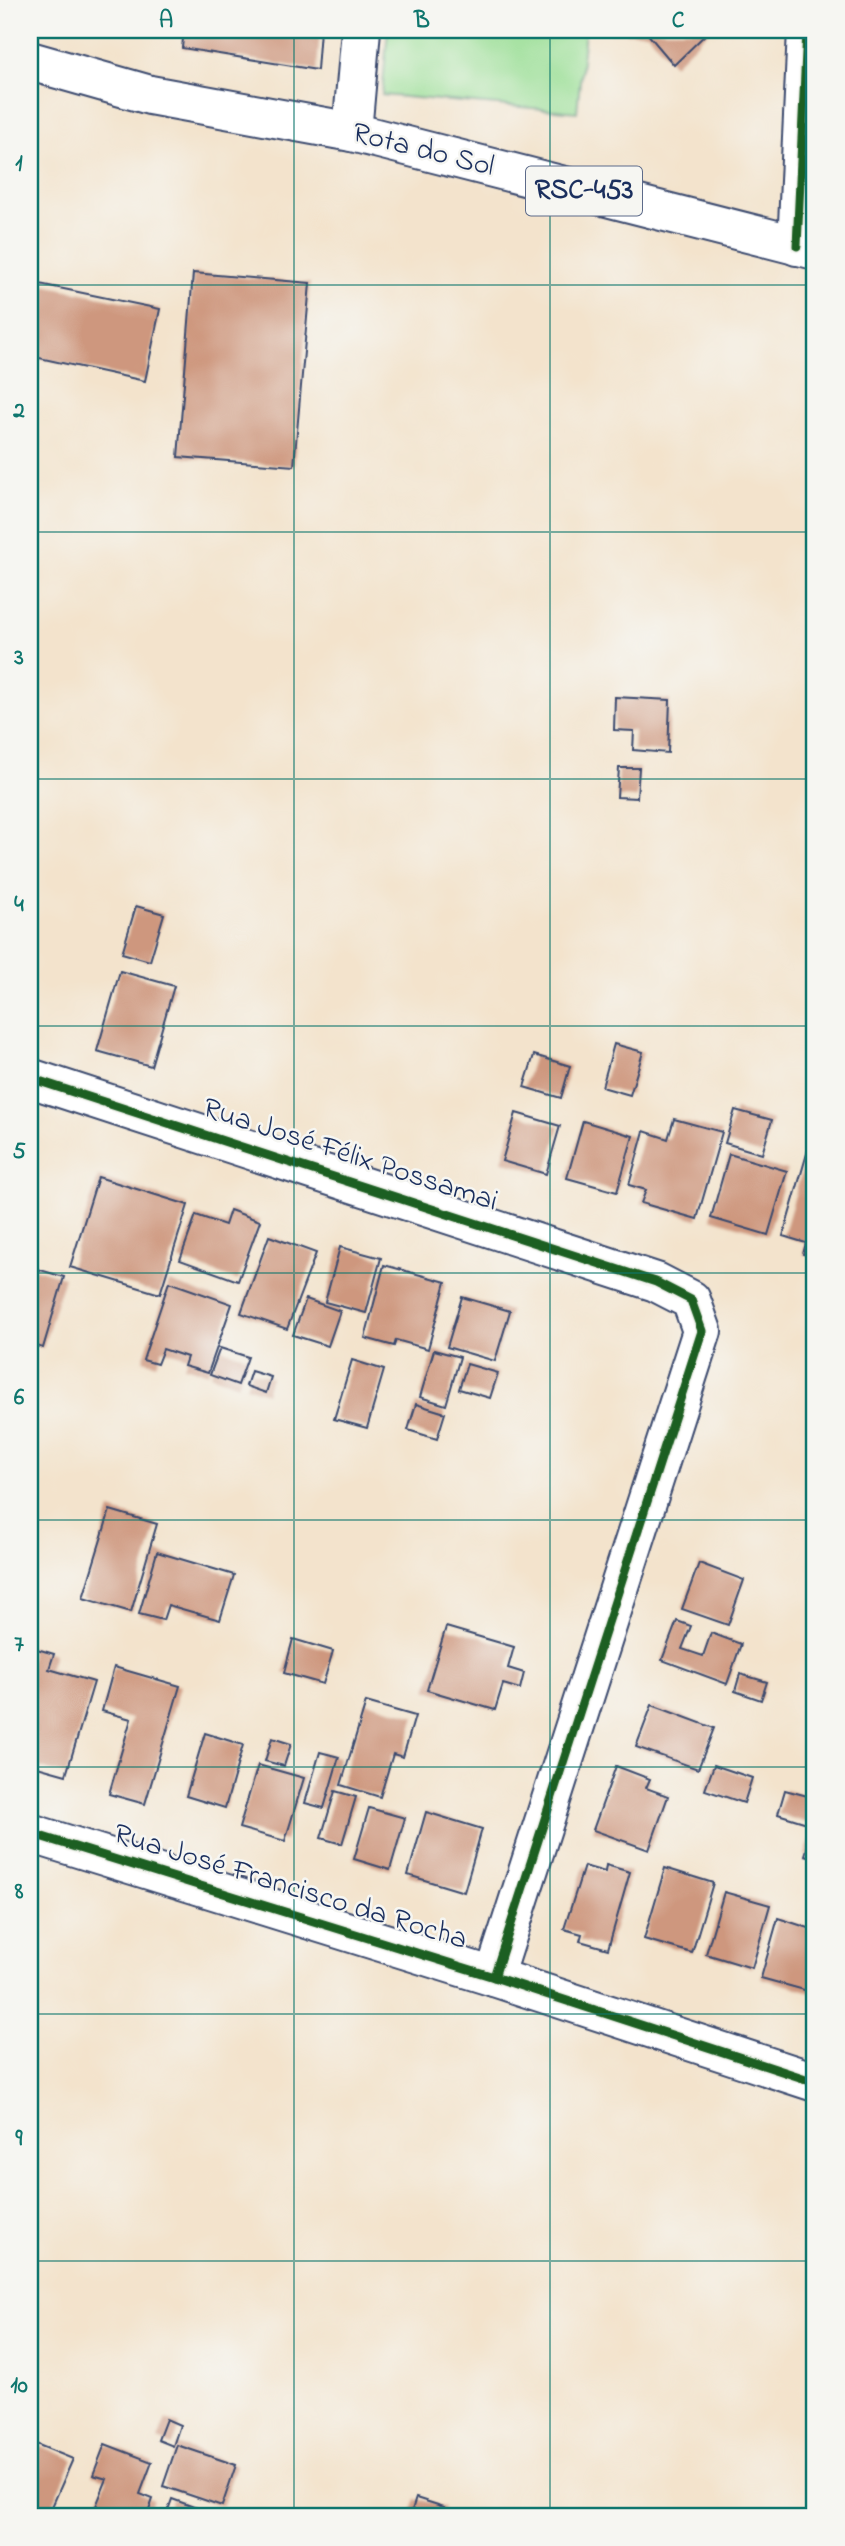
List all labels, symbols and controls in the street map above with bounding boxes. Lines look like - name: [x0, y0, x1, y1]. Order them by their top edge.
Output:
- text: A: [159, 5, 173, 38]
- text: B: [413, 5, 430, 38]
- text: C: [672, 5, 685, 38]
- street label: Rota do Sol: [347, 112, 499, 190]
- text: 1: [15, 148, 23, 181]
- road number: RSC-453: [526, 166, 642, 216]
- text: 2: [12, 395, 25, 428]
- text: 3: [13, 642, 24, 675]
- text: 4: [14, 889, 24, 922]
- street label: Rua José Félix Possamai: [197, 1087, 503, 1225]
- text: 5: [12, 1136, 26, 1169]
- text: 6: [14, 1382, 25, 1415]
- text: 7: [14, 1629, 24, 1662]
- street label: Rua José Francisco da Rocha: [108, 1813, 472, 1963]
- text: 8: [14, 1876, 24, 1909]
- text: 9: [15, 2123, 24, 2156]
- text: 10: [10, 2370, 28, 2403]

